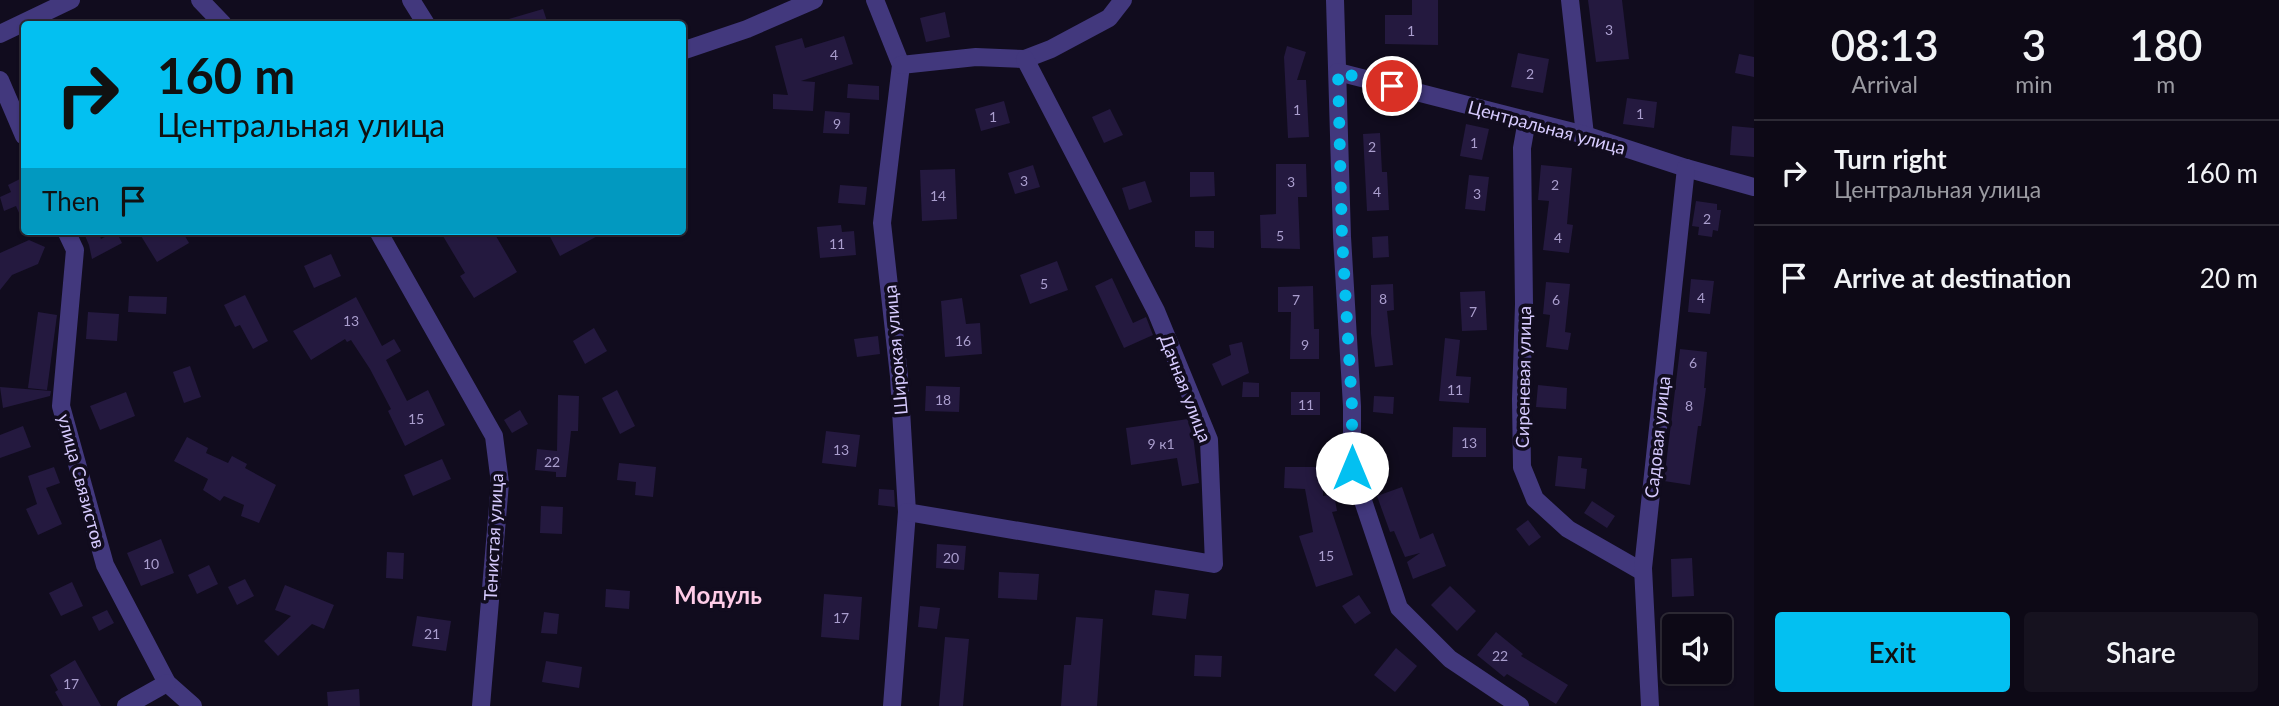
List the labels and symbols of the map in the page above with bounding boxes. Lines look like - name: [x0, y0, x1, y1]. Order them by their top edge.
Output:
- house number: 3: [1605, 21, 1613, 38]
- house number: 1: [1407, 22, 1415, 39]
- house number: 4: [830, 46, 838, 63]
- pin: [1362, 56, 1422, 116]
- house number: 2: [1526, 65, 1534, 82]
- street label: Центральная улица: [1466, 95, 1628, 159]
- house number: 1: [1293, 101, 1301, 118]
- house number: 1: [1636, 105, 1644, 122]
- house number: 1: [989, 108, 997, 125]
- house number: 9: [833, 115, 841, 132]
- house number: 1: [1470, 134, 1478, 151]
- house number: 2: [1368, 138, 1376, 155]
- house number: 3: [1020, 172, 1028, 189]
- house number: 3: [1287, 173, 1295, 190]
- house number: 2: [1551, 176, 1559, 193]
- house number: 4: [1373, 183, 1381, 200]
- house number: 3: [1473, 185, 1481, 202]
- house number: 14: [930, 187, 946, 204]
- house number: 2: [1703, 210, 1711, 227]
- house number: 5: [1276, 227, 1284, 244]
- house number: 4: [1554, 229, 1562, 246]
- house number: 11: [829, 235, 845, 252]
- house number: 5: [1040, 275, 1048, 292]
- street label: Широкая улица: [878, 284, 912, 416]
- house number: 4: [1697, 289, 1705, 306]
- house number: 8: [1379, 290, 1387, 307]
- house number: 7: [1292, 291, 1300, 308]
- house number: 6: [1552, 291, 1560, 308]
- house number: 7: [1469, 303, 1477, 320]
- street label: Сиреневая улица: [1511, 306, 1535, 448]
- house number: 13: [343, 312, 359, 329]
- street label: Дачная улица: [1155, 331, 1217, 445]
- house number: 16: [955, 332, 971, 349]
- house number: 9: [1301, 336, 1309, 353]
- house number: 6: [1689, 354, 1697, 371]
- street label: Садовая улица: [1640, 375, 1674, 499]
- house number: 11: [1447, 381, 1463, 398]
- house number: 18: [935, 391, 951, 408]
- house number: 11: [1298, 396, 1314, 413]
- house number: 8: [1685, 397, 1693, 414]
- house number: 15: [408, 410, 424, 427]
- street label: улица Связистов: [53, 411, 111, 551]
- position arrow: [1315, 431, 1389, 505]
- house number: 13: [1461, 434, 1477, 451]
- house number: 9 к1: [1147, 435, 1175, 452]
- house number: 13: [833, 441, 849, 458]
- house number: 22: [544, 453, 560, 470]
- street label: Тенистая улица: [479, 473, 507, 601]
- house number: 15: [1318, 547, 1334, 564]
- house number: 20: [943, 549, 959, 566]
- house number: 10: [143, 555, 159, 572]
- district label: Модуль: [674, 580, 762, 609]
- house number: 17: [833, 609, 849, 626]
- house number: 21: [424, 625, 440, 642]
- house number: 22: [1492, 647, 1508, 664]
- house number: 17: [63, 675, 79, 692]

